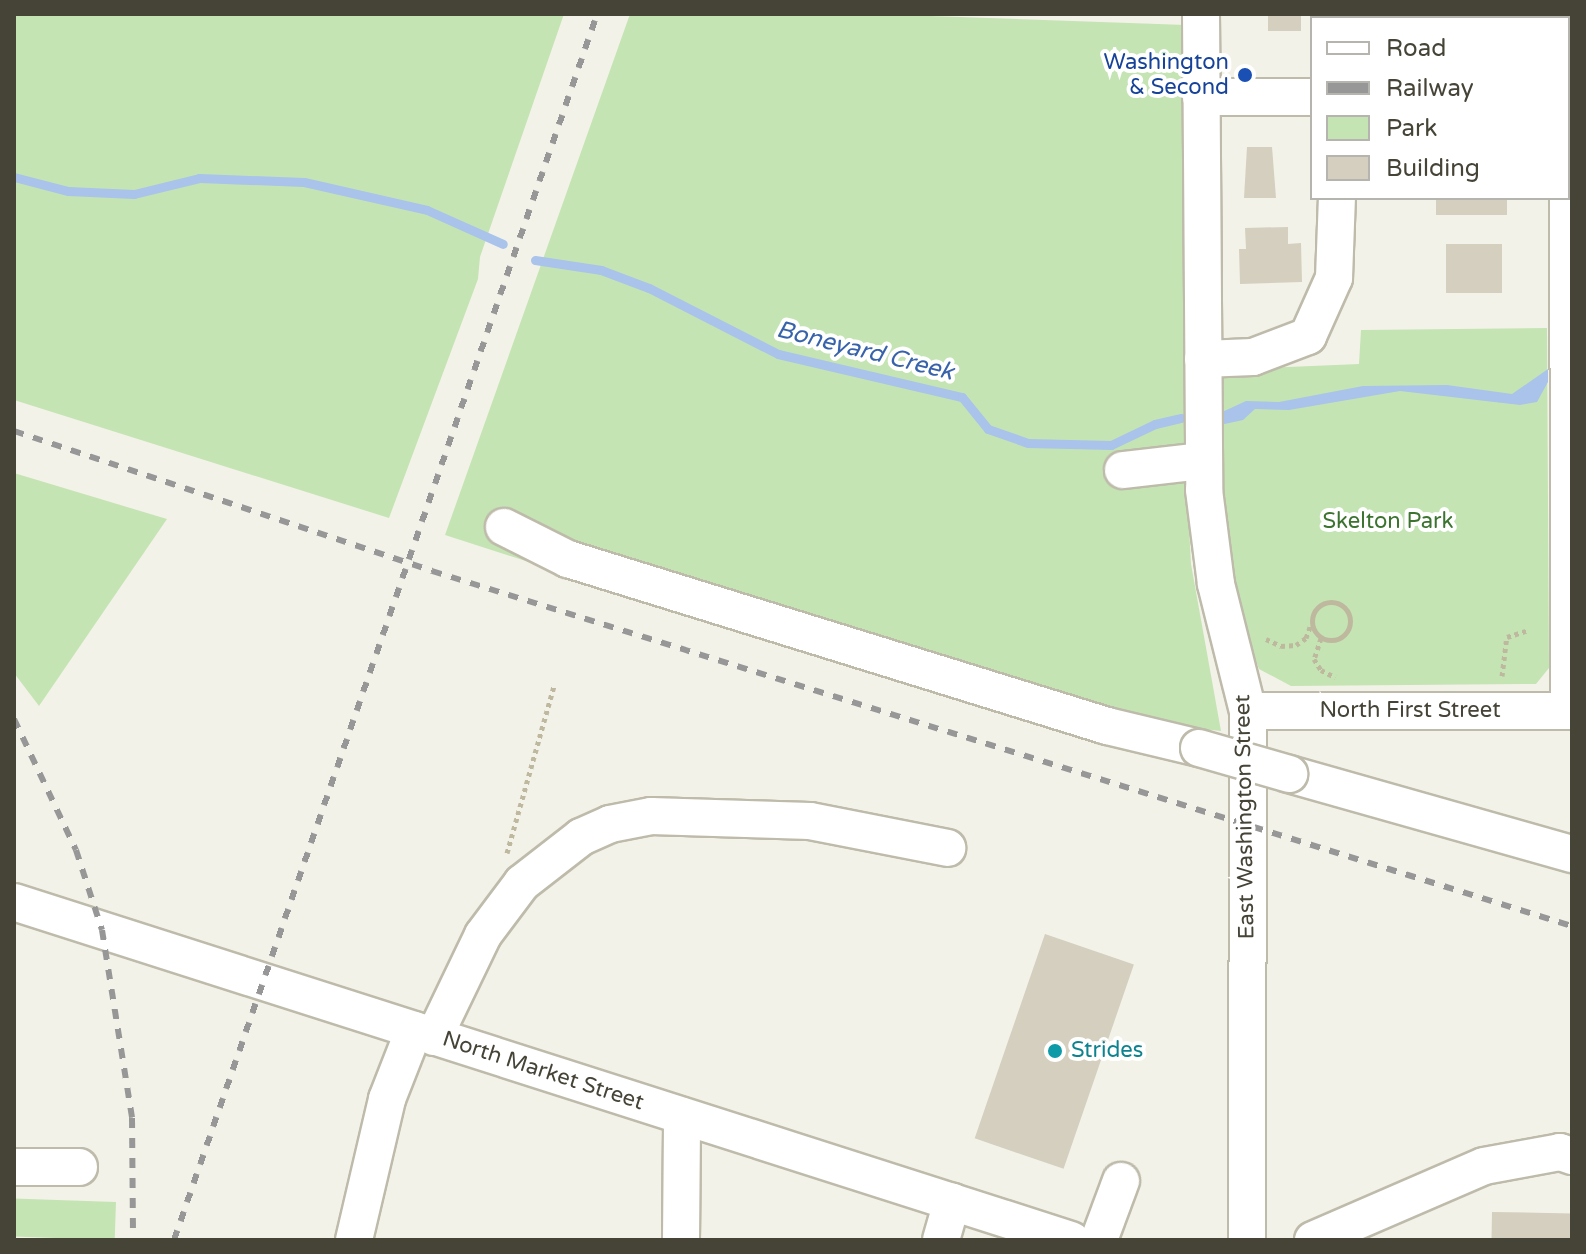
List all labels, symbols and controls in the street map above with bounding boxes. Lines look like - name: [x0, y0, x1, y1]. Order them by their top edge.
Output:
- legend: [1310, 16, 1570, 200]
- text: Road: [1386, 34, 1446, 63]
- place label: Washington & Second: [1104, 49, 1229, 100]
- marker: Washington & Second: [1236, 66, 1254, 84]
- text: Railway: [1386, 74, 1474, 103]
- text: Park: [1386, 114, 1437, 143]
- text: Building: [1386, 154, 1480, 183]
- water label: Boneyard Creek: [774, 315, 956, 387]
- park label: Skelton Park: [1323, 509, 1453, 535]
- street label: East Washington Street: [1230, 694, 1260, 940]
- street label: North First Street: [1319, 698, 1501, 724]
- street label: North Market Street: [439, 1026, 647, 1116]
- place label: Strides: [1071, 1038, 1143, 1064]
- marker: Strides: [1046, 1042, 1064, 1060]

